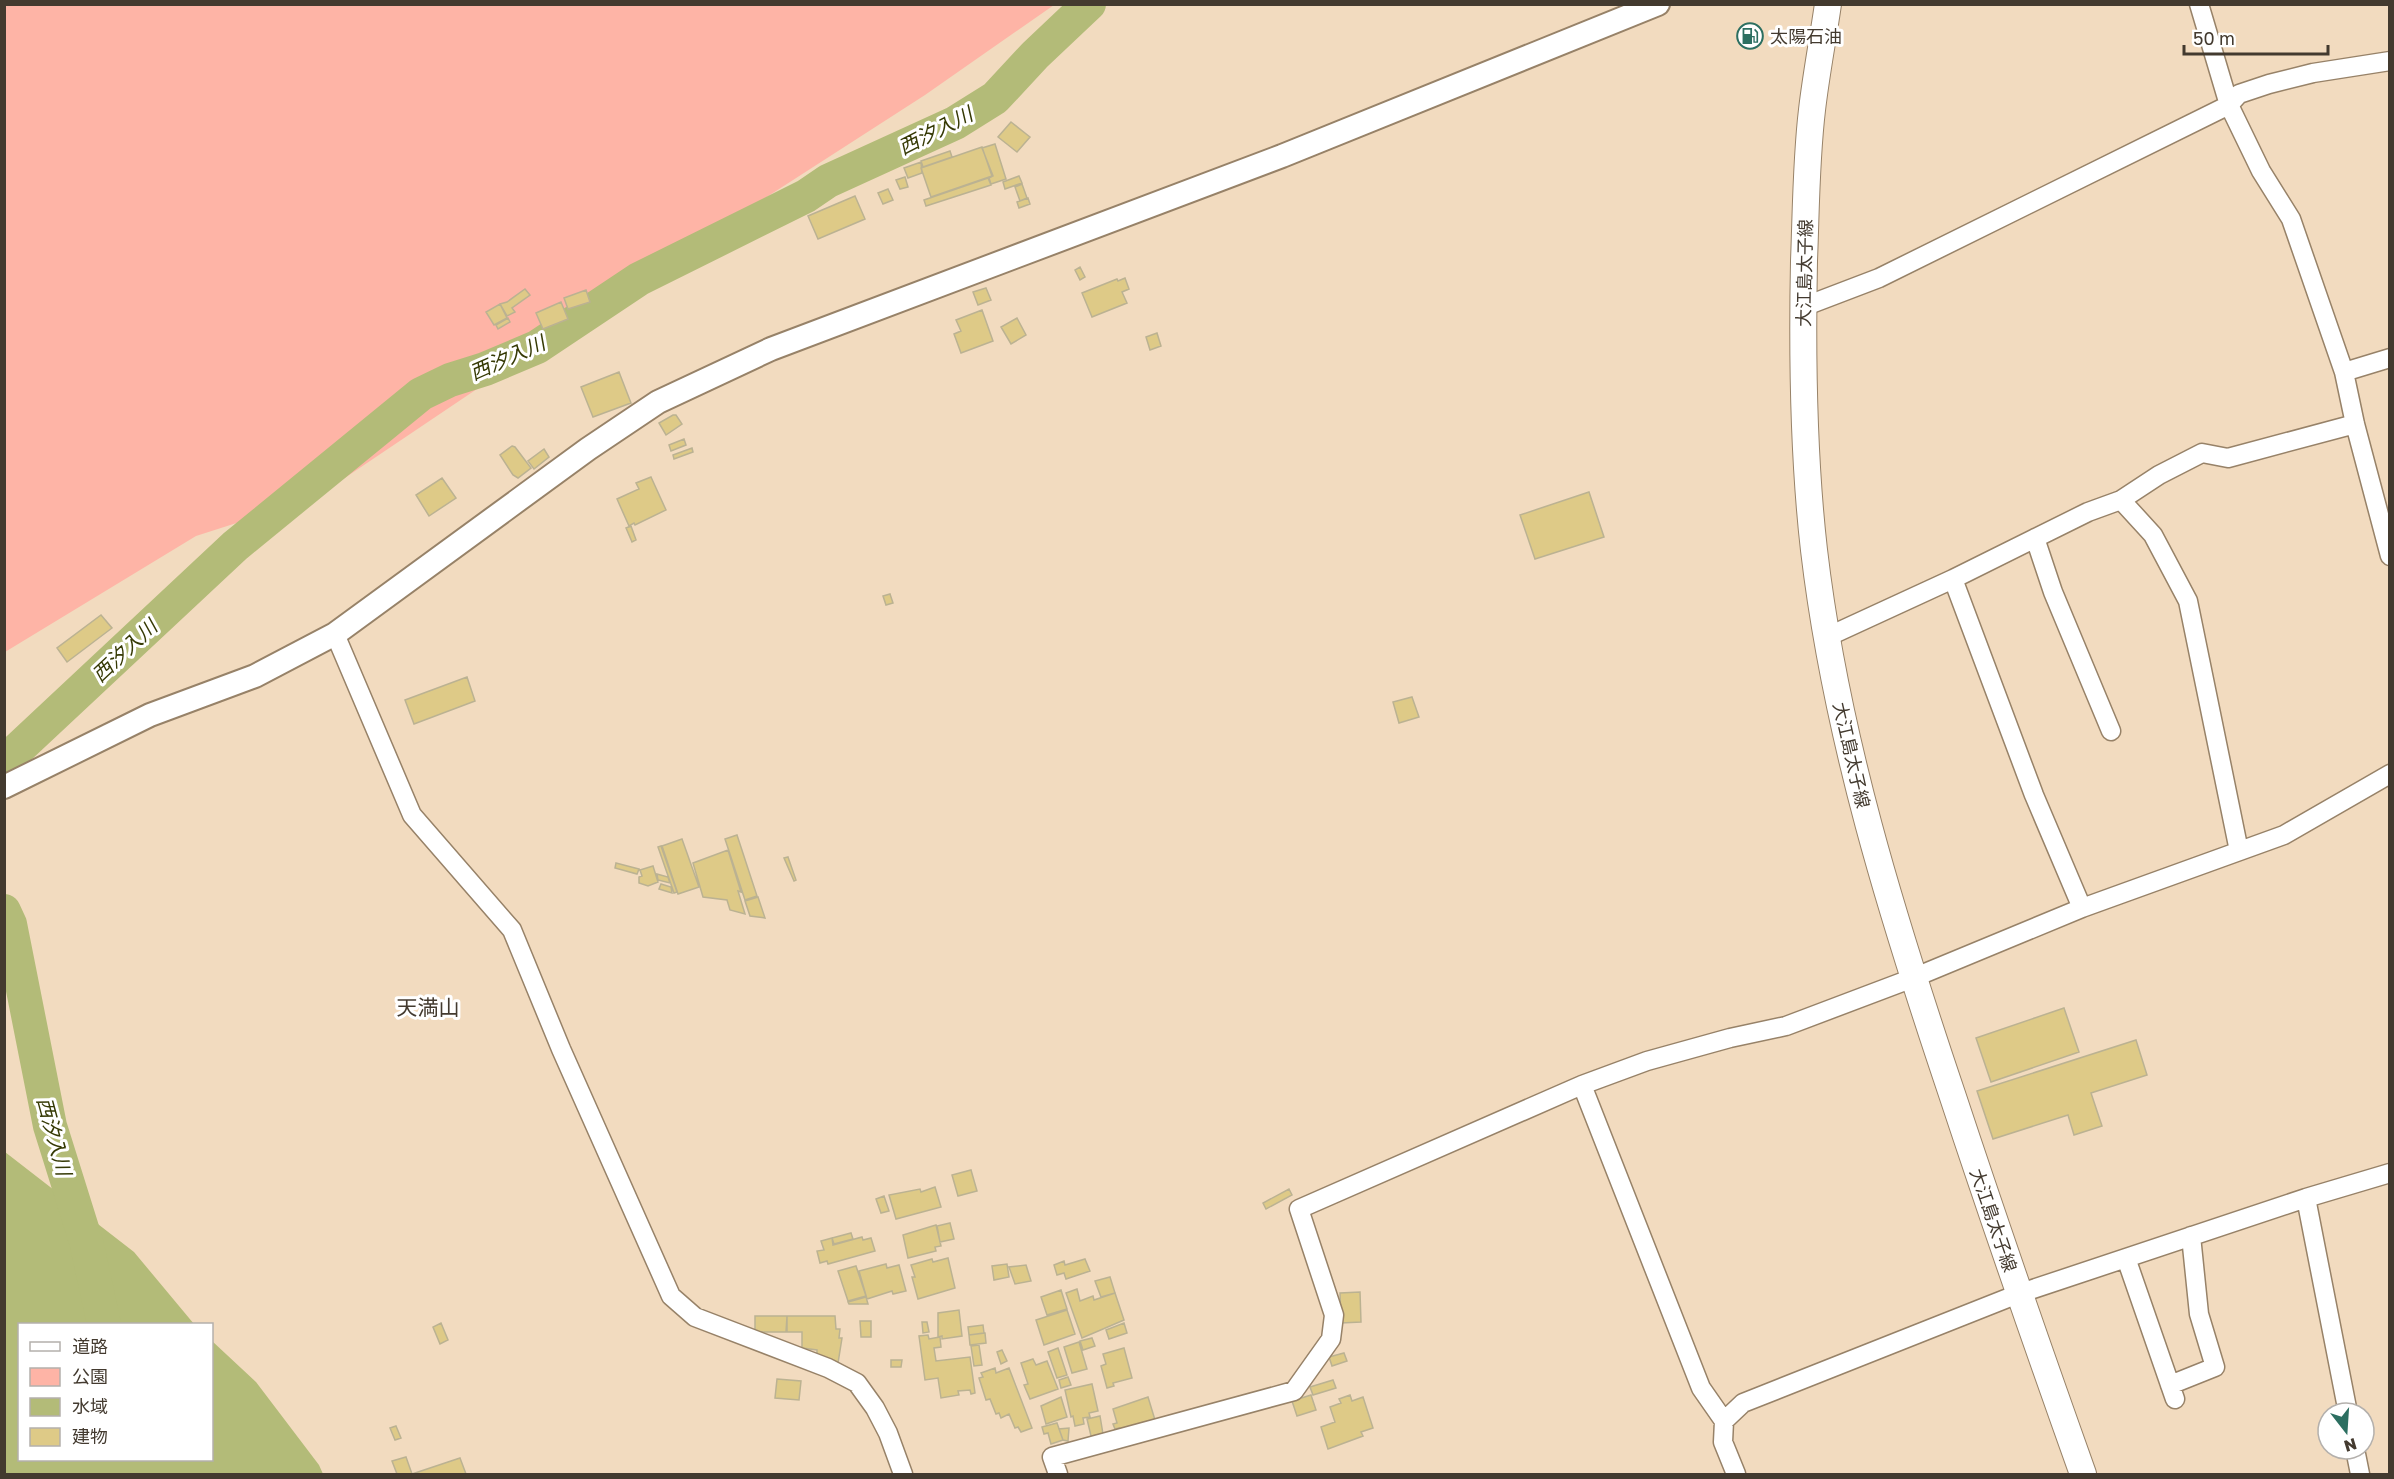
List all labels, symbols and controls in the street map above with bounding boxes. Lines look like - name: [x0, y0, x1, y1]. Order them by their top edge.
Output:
- scale bar: [2184, 18, 2328, 56]
- fuel station icon: 太陽石油: [1735, 21, 1765, 51]
- place label: 太陽石油: [1770, 25, 1842, 47]
- text: 50 m: [2193, 27, 2235, 49]
- water label: 西汐入川: [894, 100, 978, 159]
- street label: 大江島太子線: [1792, 219, 1816, 327]
- water label: 西汐入川: [466, 329, 550, 384]
- water label: 西汐入川: [87, 613, 163, 686]
- street label: 大江島太子線: [1829, 700, 1875, 810]
- district label: 天満山: [397, 994, 460, 1020]
- water label: 西汐入川: [33, 1094, 77, 1180]
- street label: 大江島太子線: [1966, 1165, 2022, 1275]
- legend: [18, 1323, 213, 1461]
- text: 道路: [72, 1335, 108, 1357]
- text: 公園: [72, 1365, 108, 1387]
- text: 水域: [72, 1395, 108, 1417]
- north arrow: [2316, 1401, 2376, 1461]
- text: 建物: [72, 1425, 108, 1447]
- text: N: [2342, 1434, 2359, 1457]

